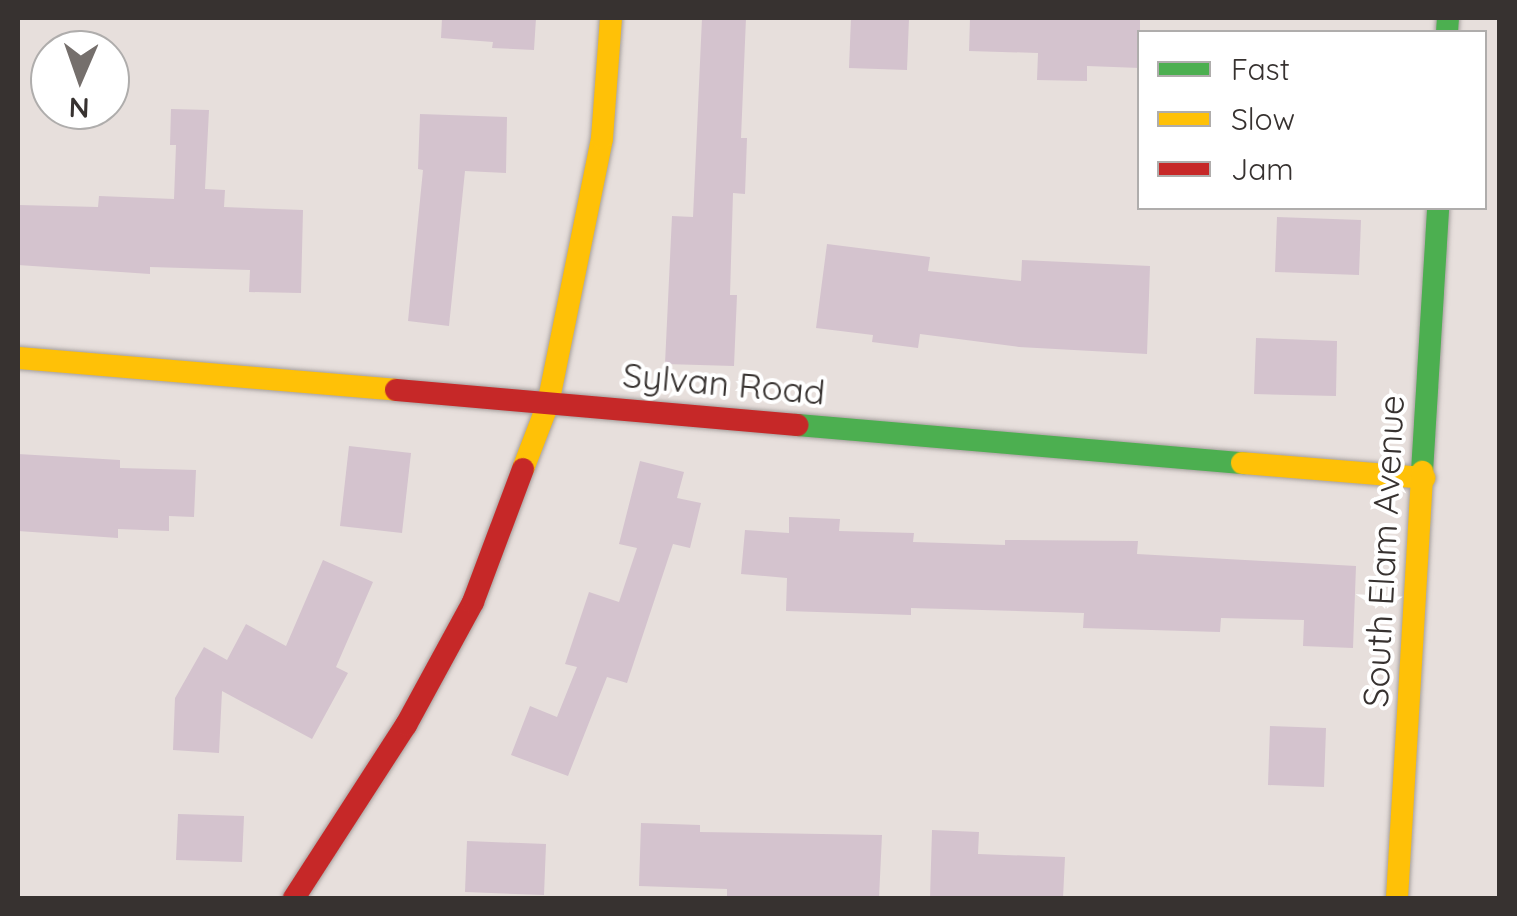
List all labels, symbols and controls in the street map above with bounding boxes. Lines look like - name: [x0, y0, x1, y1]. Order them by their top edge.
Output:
- north arrow: [30, 30, 130, 130]
- legend: [1137, 30, 1487, 210]
- text: Fast: [1231, 50, 1290, 88]
- text: N: [68, 91, 90, 126]
- text: Slow: [1231, 100, 1295, 138]
- text: Jam: [1231, 150, 1294, 188]
- street label: Sylvan Road: [621, 353, 827, 413]
- street label: South Elam Avenue: [1354, 394, 1412, 708]

